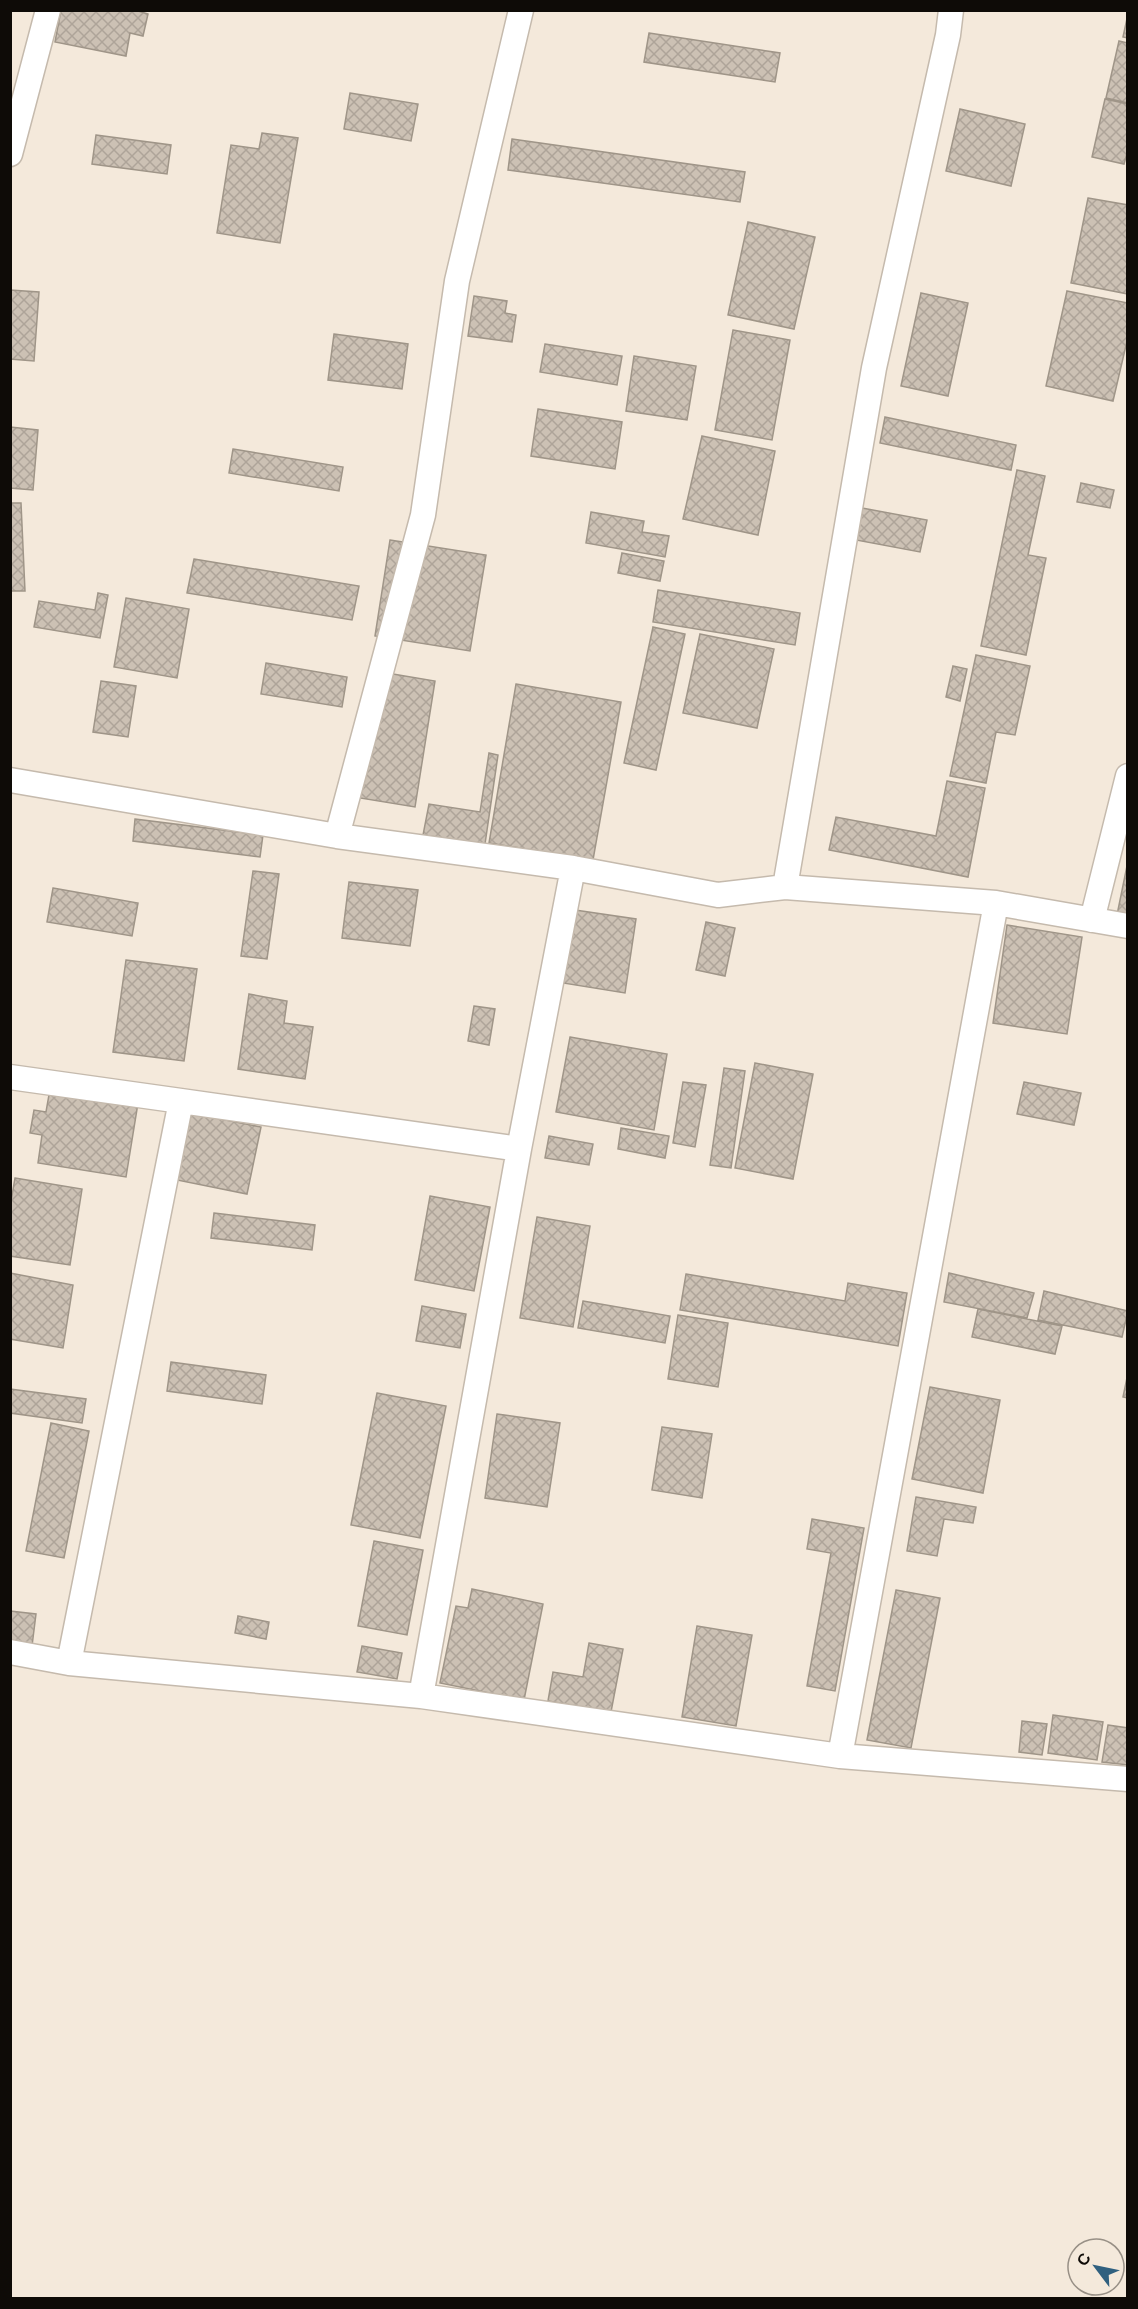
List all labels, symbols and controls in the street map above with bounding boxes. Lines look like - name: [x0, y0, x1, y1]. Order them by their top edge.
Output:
- north arrow: [1066, 2237, 1126, 2297]
- text: С: [1073, 2250, 1094, 2269]

